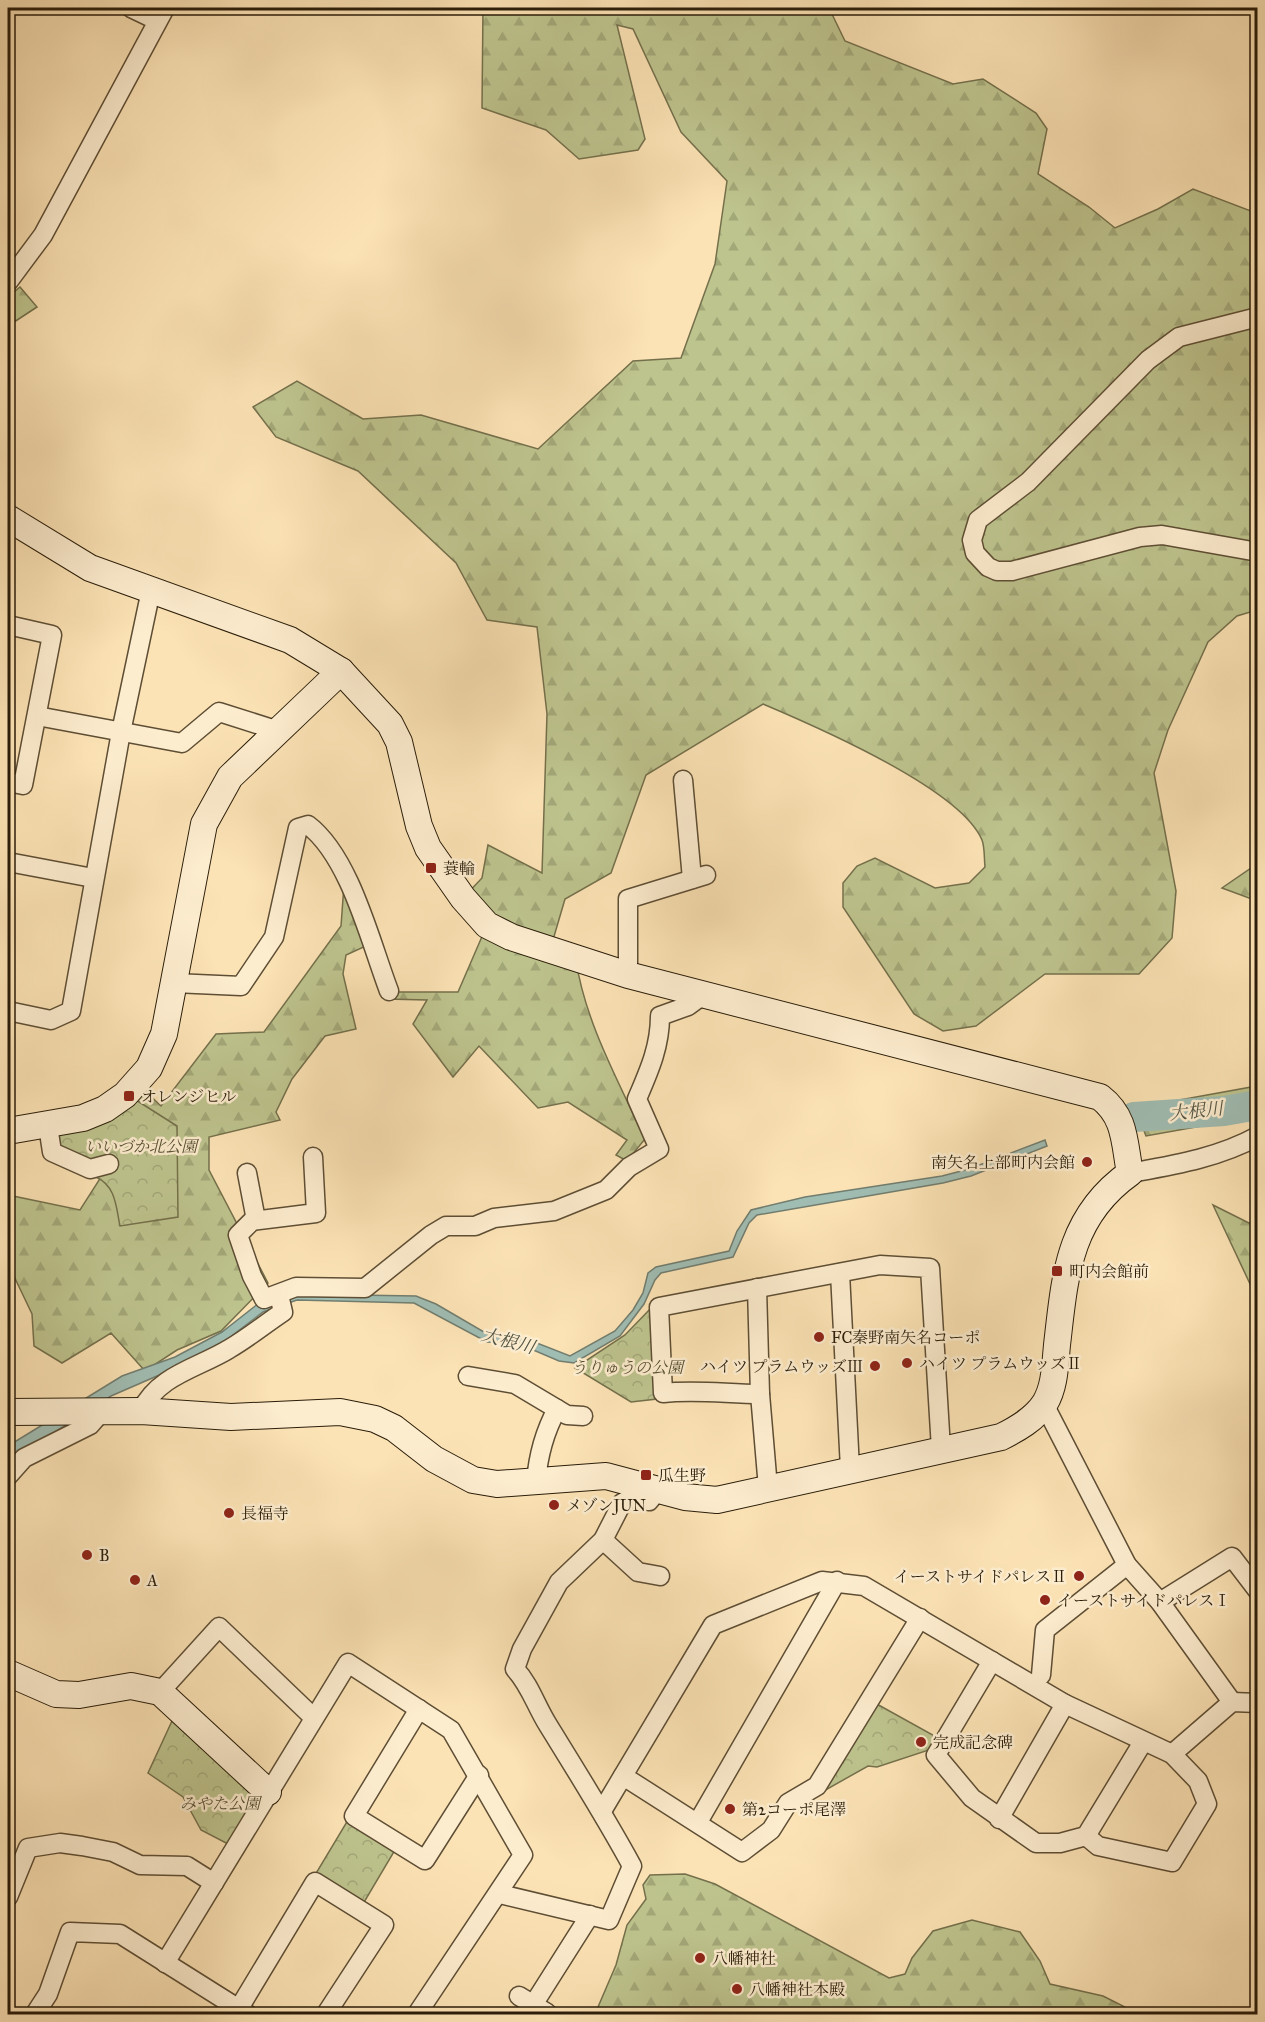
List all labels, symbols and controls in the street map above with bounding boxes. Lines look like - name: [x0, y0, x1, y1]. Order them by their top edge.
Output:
- place label: 蓑輪: [443, 859, 475, 878]
- marker: 蓑輪: [424, 861, 438, 875]
- place label: オレンジヒル: [141, 1087, 236, 1106]
- marker: オレンジヒル: [122, 1089, 136, 1103]
- water label: 大根川: [1168, 1097, 1226, 1125]
- park label: いいづか北公園: [85, 1137, 200, 1156]
- place label: 南矢名上部町内会館: [931, 1153, 1075, 1172]
- marker: 南矢名上部町内会館: [1080, 1155, 1094, 1169]
- place label: 町内会館前: [1069, 1262, 1149, 1281]
- marker: 町内会館前: [1050, 1264, 1064, 1278]
- water label: 大根川: [479, 1323, 539, 1359]
- place label: FC秦野南矢名コーポ: [831, 1328, 980, 1347]
- marker: FC秦野南矢名コーポ: [812, 1330, 826, 1344]
- place label: ハイツ プラムウッズⅡ: [919, 1354, 1082, 1373]
- marker: ハイツ プラムウッズⅡ: [900, 1356, 914, 1370]
- place label: ハイツ プラムウッズⅢ: [700, 1357, 863, 1376]
- park label: うりゅうの公園: [571, 1358, 686, 1377]
- marker: ハイツ プラムウッズⅢ: [868, 1359, 882, 1373]
- place label: 瓜生野: [658, 1466, 706, 1485]
- marker: 瓜生野: [639, 1468, 653, 1482]
- place label: メゾンJUN: [566, 1496, 647, 1516]
- marker: メゾンJUN: [547, 1498, 561, 1512]
- place label: 長福寺: [241, 1504, 289, 1523]
- marker: 長福寺: [222, 1506, 236, 1520]
- place label: B: [99, 1546, 110, 1565]
- marker: B: [80, 1548, 94, 1562]
- place label: イーストサイドパレスⅡ: [894, 1567, 1067, 1586]
- marker: イーストサイドパレスⅡ: [1072, 1569, 1086, 1583]
- place label: A: [146, 1571, 158, 1590]
- marker: A: [128, 1573, 142, 1587]
- place label: イーストサイドパレスⅠ: [1057, 1591, 1230, 1610]
- marker: イーストサイドパレスⅠ: [1038, 1593, 1052, 1607]
- place label: 完成記念碑: [933, 1733, 1013, 1752]
- marker: 完成記念碑: [914, 1735, 928, 1749]
- park label: みやた公園: [180, 1794, 263, 1813]
- place label: 第2コーポ尾澤: [742, 1800, 846, 1819]
- marker: 第2コーポ尾澤: [723, 1802, 737, 1816]
- place label: 八幡神社: [712, 1949, 776, 1968]
- marker: 八幡神社: [693, 1951, 707, 1965]
- place label: 八幡神社本殿: [749, 1980, 845, 1999]
- marker: 八幡神社本殿: [730, 1982, 744, 1996]

